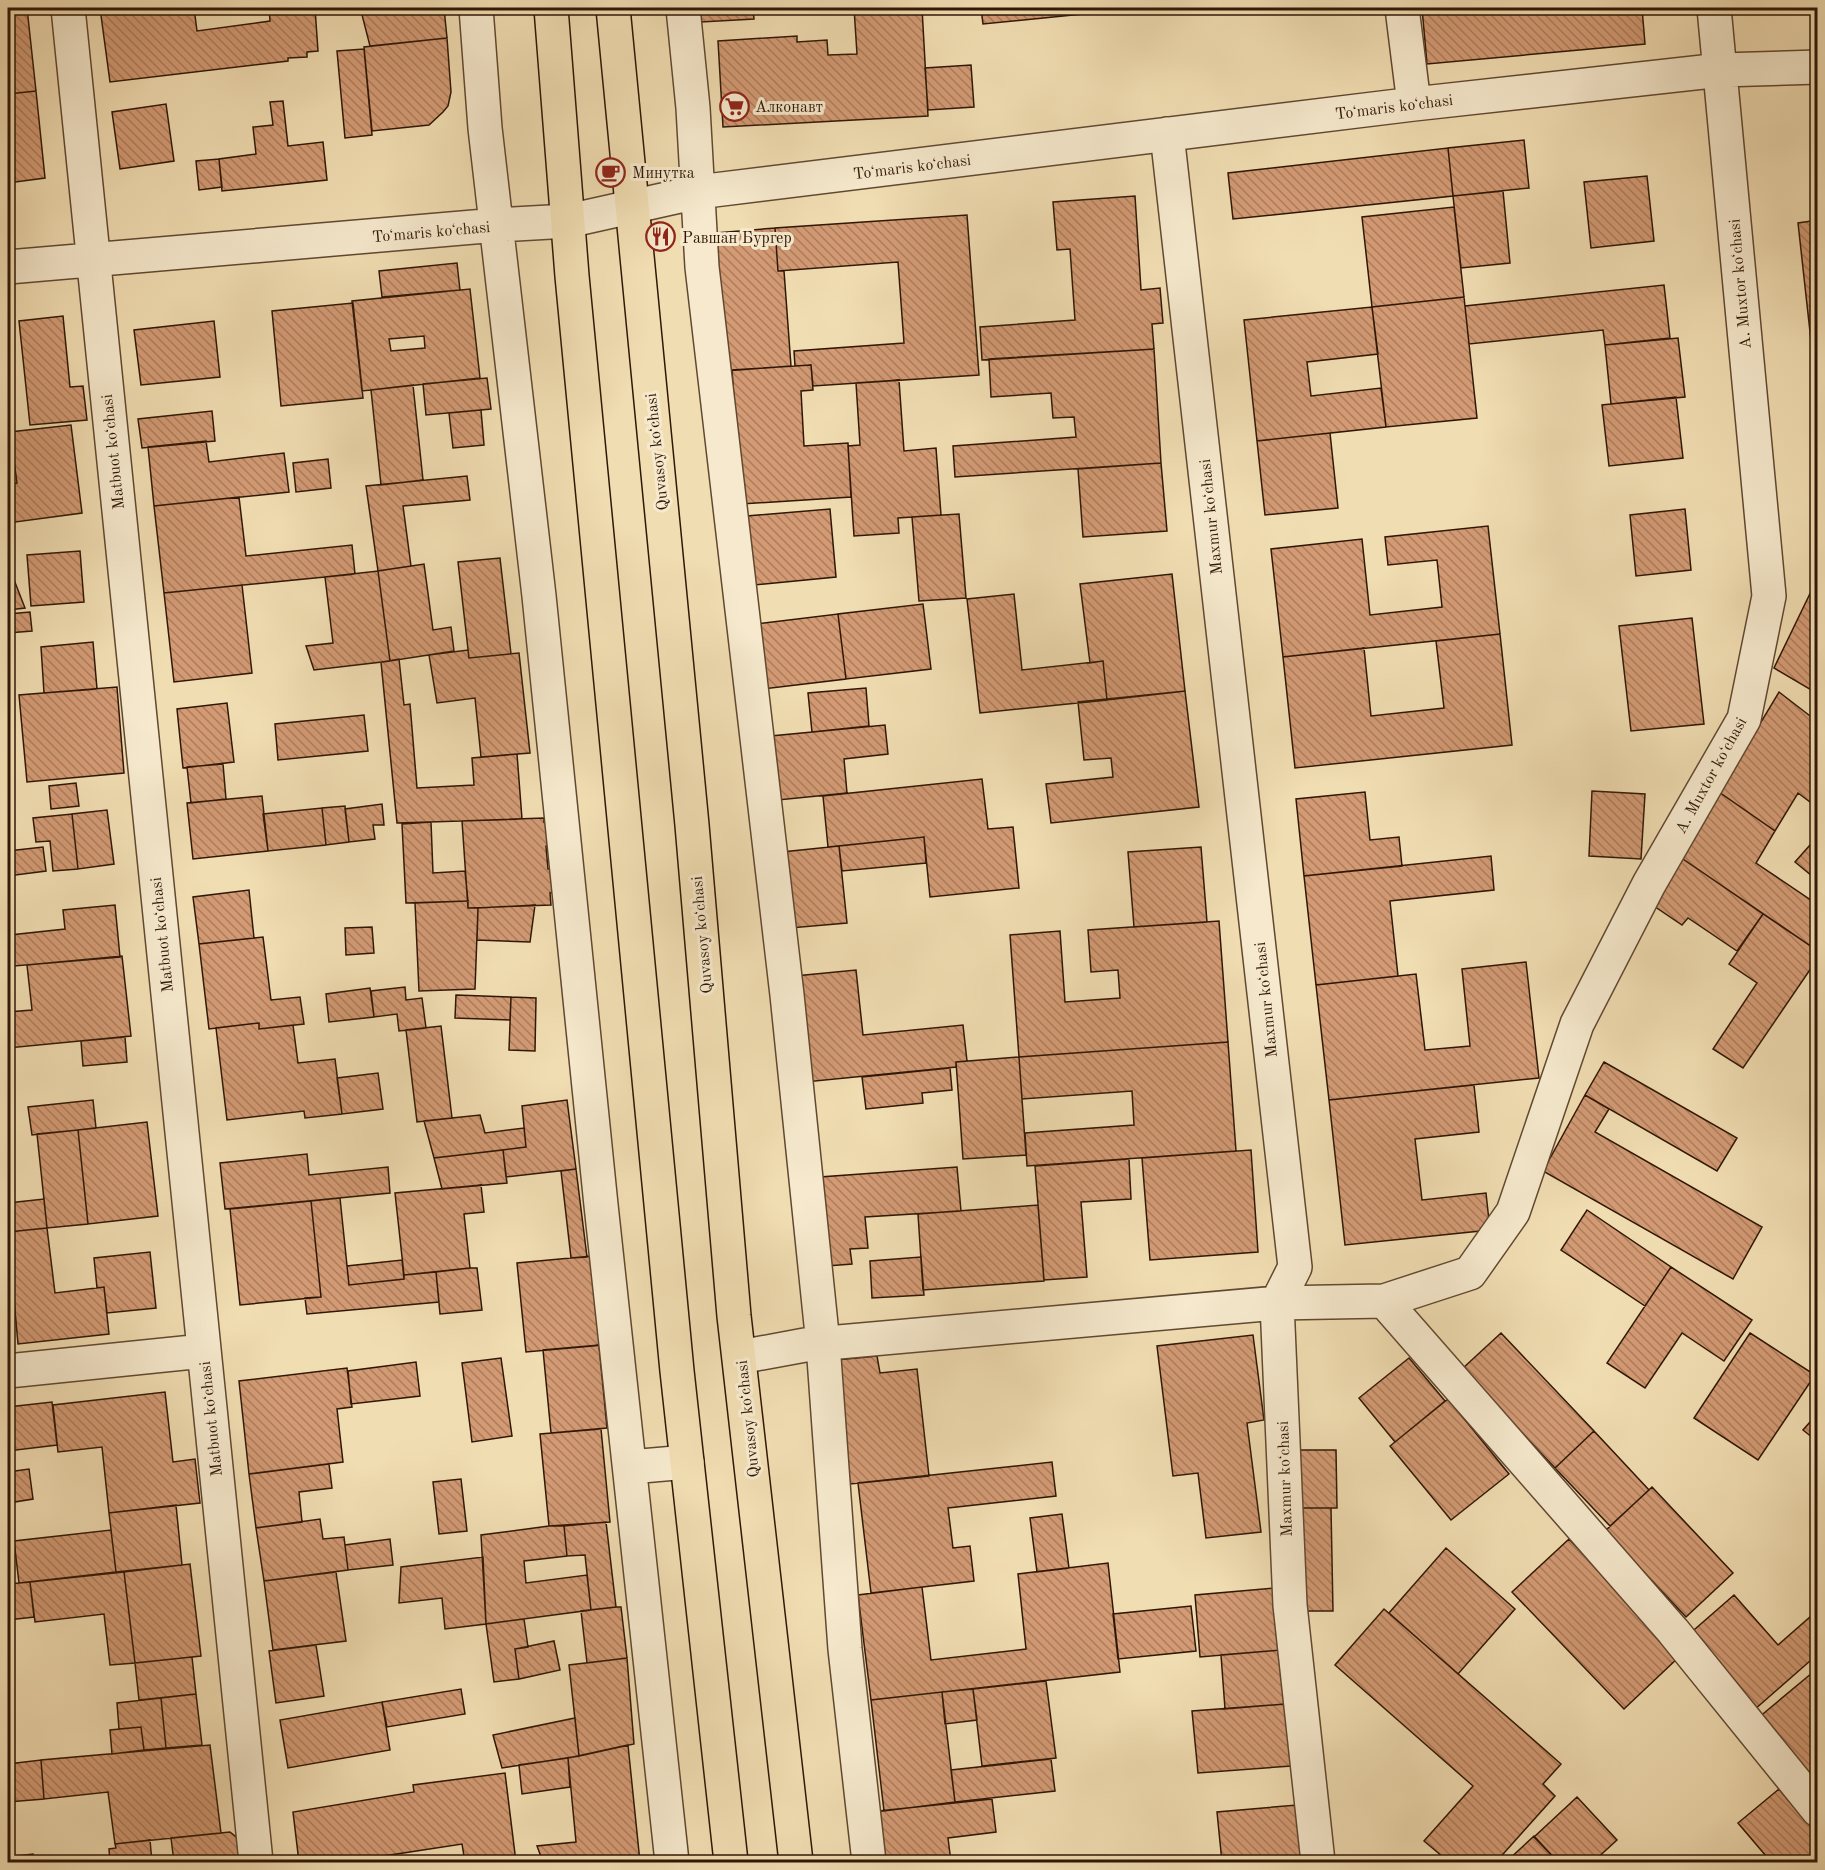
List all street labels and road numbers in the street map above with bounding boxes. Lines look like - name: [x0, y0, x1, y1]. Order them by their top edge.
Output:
- street label: Toʻmaris koʻchasi: [1334, 93, 1454, 123]
- street label: Toʻmaris koʻchasi: [852, 153, 972, 183]
- street label: A. Muxtor koʻchasi: [1727, 218, 1755, 349]
- street label: Toʻmaris koʻchasi: [371, 220, 491, 246]
- street label: Quvasoy koʻchasi: [644, 392, 672, 511]
- street label: Matbuot koʻchasi: [100, 393, 128, 510]
- street label: Maxmur koʻchasi: [1198, 458, 1226, 575]
- street label: A. Muxtor koʻchasi: [1673, 715, 1750, 837]
- street label: Quvasoy koʻchasi: [690, 875, 716, 994]
- street label: Matbuot koʻchasi: [149, 876, 177, 993]
- street label: Maxmur koʻchasi: [1253, 941, 1281, 1058]
- street label: Quvasoy koʻchasi: [735, 1359, 763, 1478]
- street label: Matbuot koʻchasi: [198, 1360, 226, 1477]
- street label: Maxmur koʻchasi: [1276, 1421, 1296, 1537]

